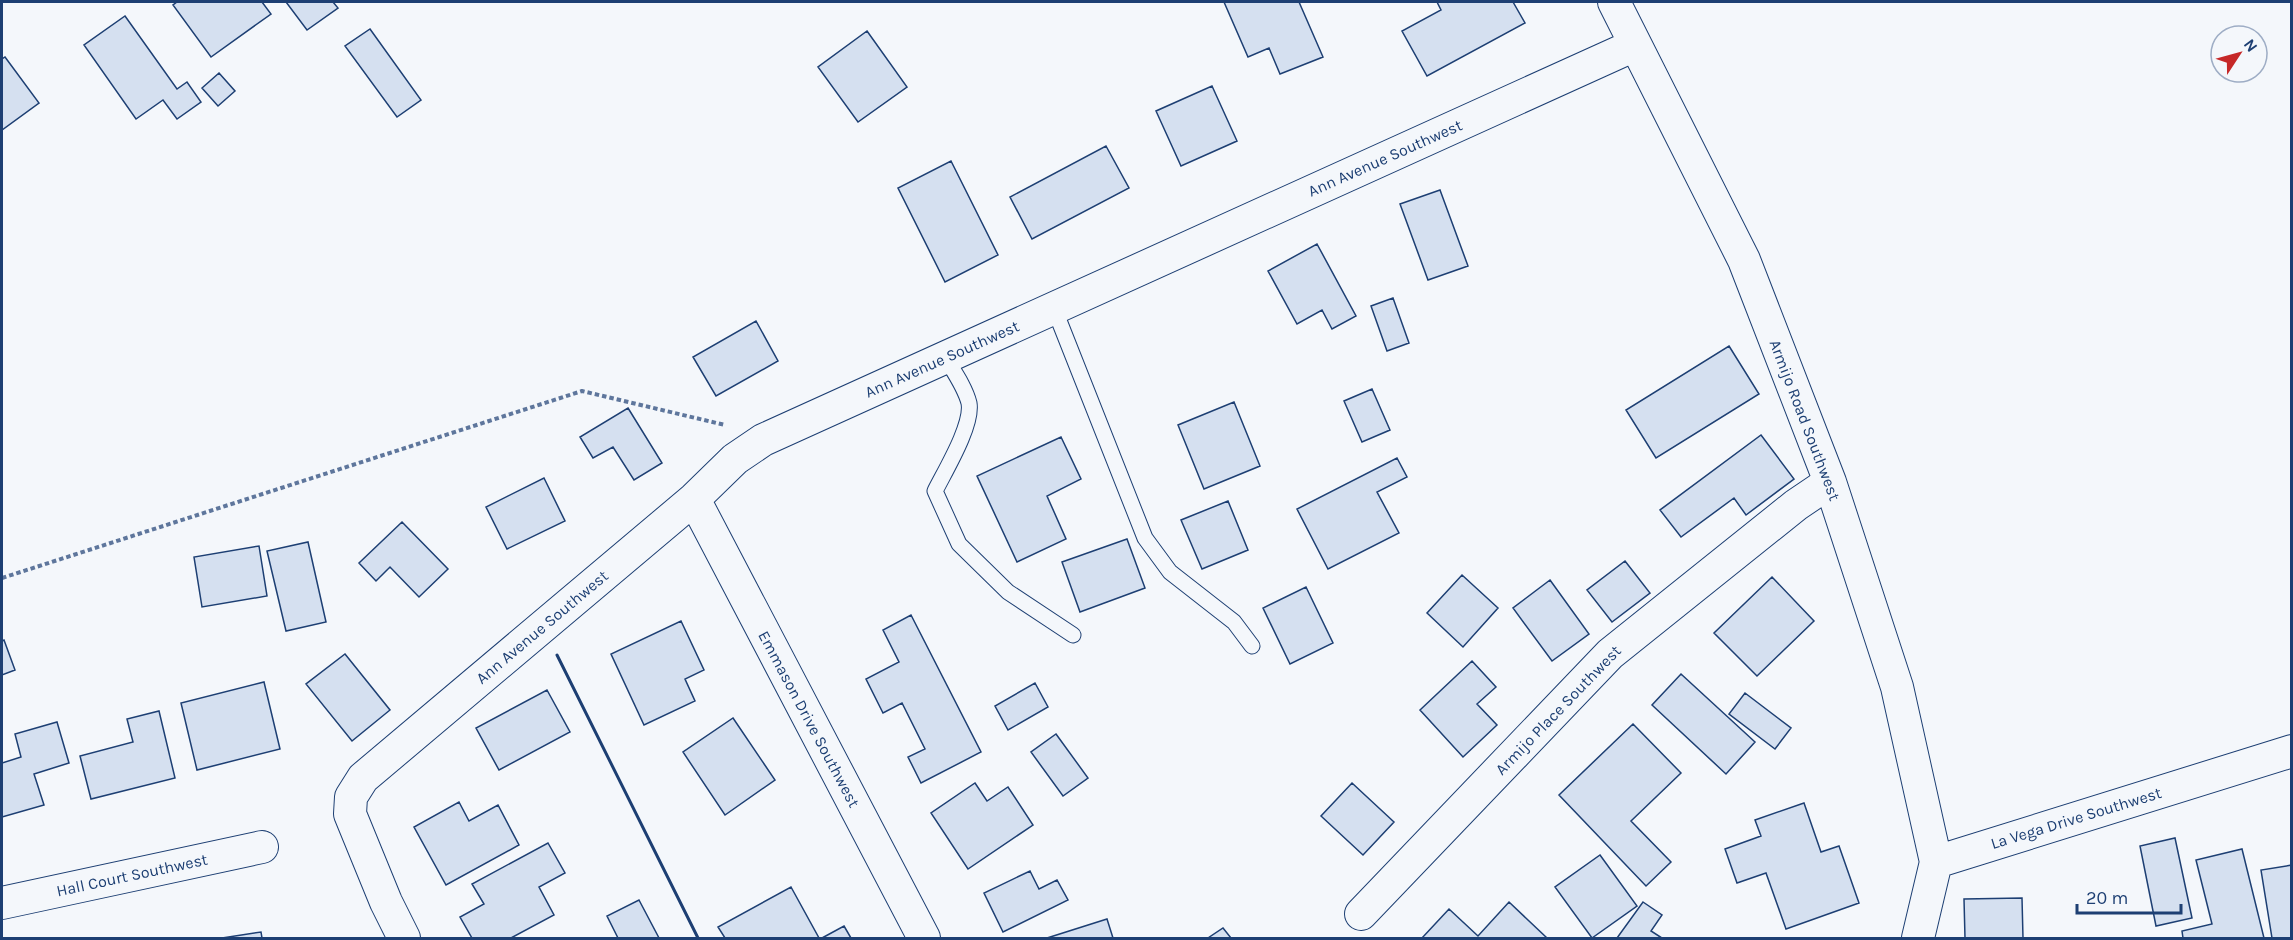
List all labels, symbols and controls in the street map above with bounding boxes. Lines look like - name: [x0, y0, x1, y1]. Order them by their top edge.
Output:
- north arrow: [2209, 24, 2269, 84]
- text: N: [2240, 35, 2262, 56]
- street label: Ann Avenue Southwest: [1305, 115, 1465, 201]
- street label: Ann Avenue Southwest: [862, 316, 1022, 402]
- street label: Armijo Road Southwest: [1766, 337, 1844, 503]
- street label: Ann Avenue Southwest: [472, 566, 612, 688]
- street label: Emmason Drive Southwest: [754, 627, 864, 811]
- street label: Armijo Place Southwest: [1491, 641, 1625, 779]
- street label: La Vega Drive Southwest: [1988, 783, 2164, 853]
- street label: Hall Court Southwest: [55, 850, 209, 900]
- scale bar: [2077, 877, 2180, 915]
- text: 20 m: [2086, 887, 2128, 909]

